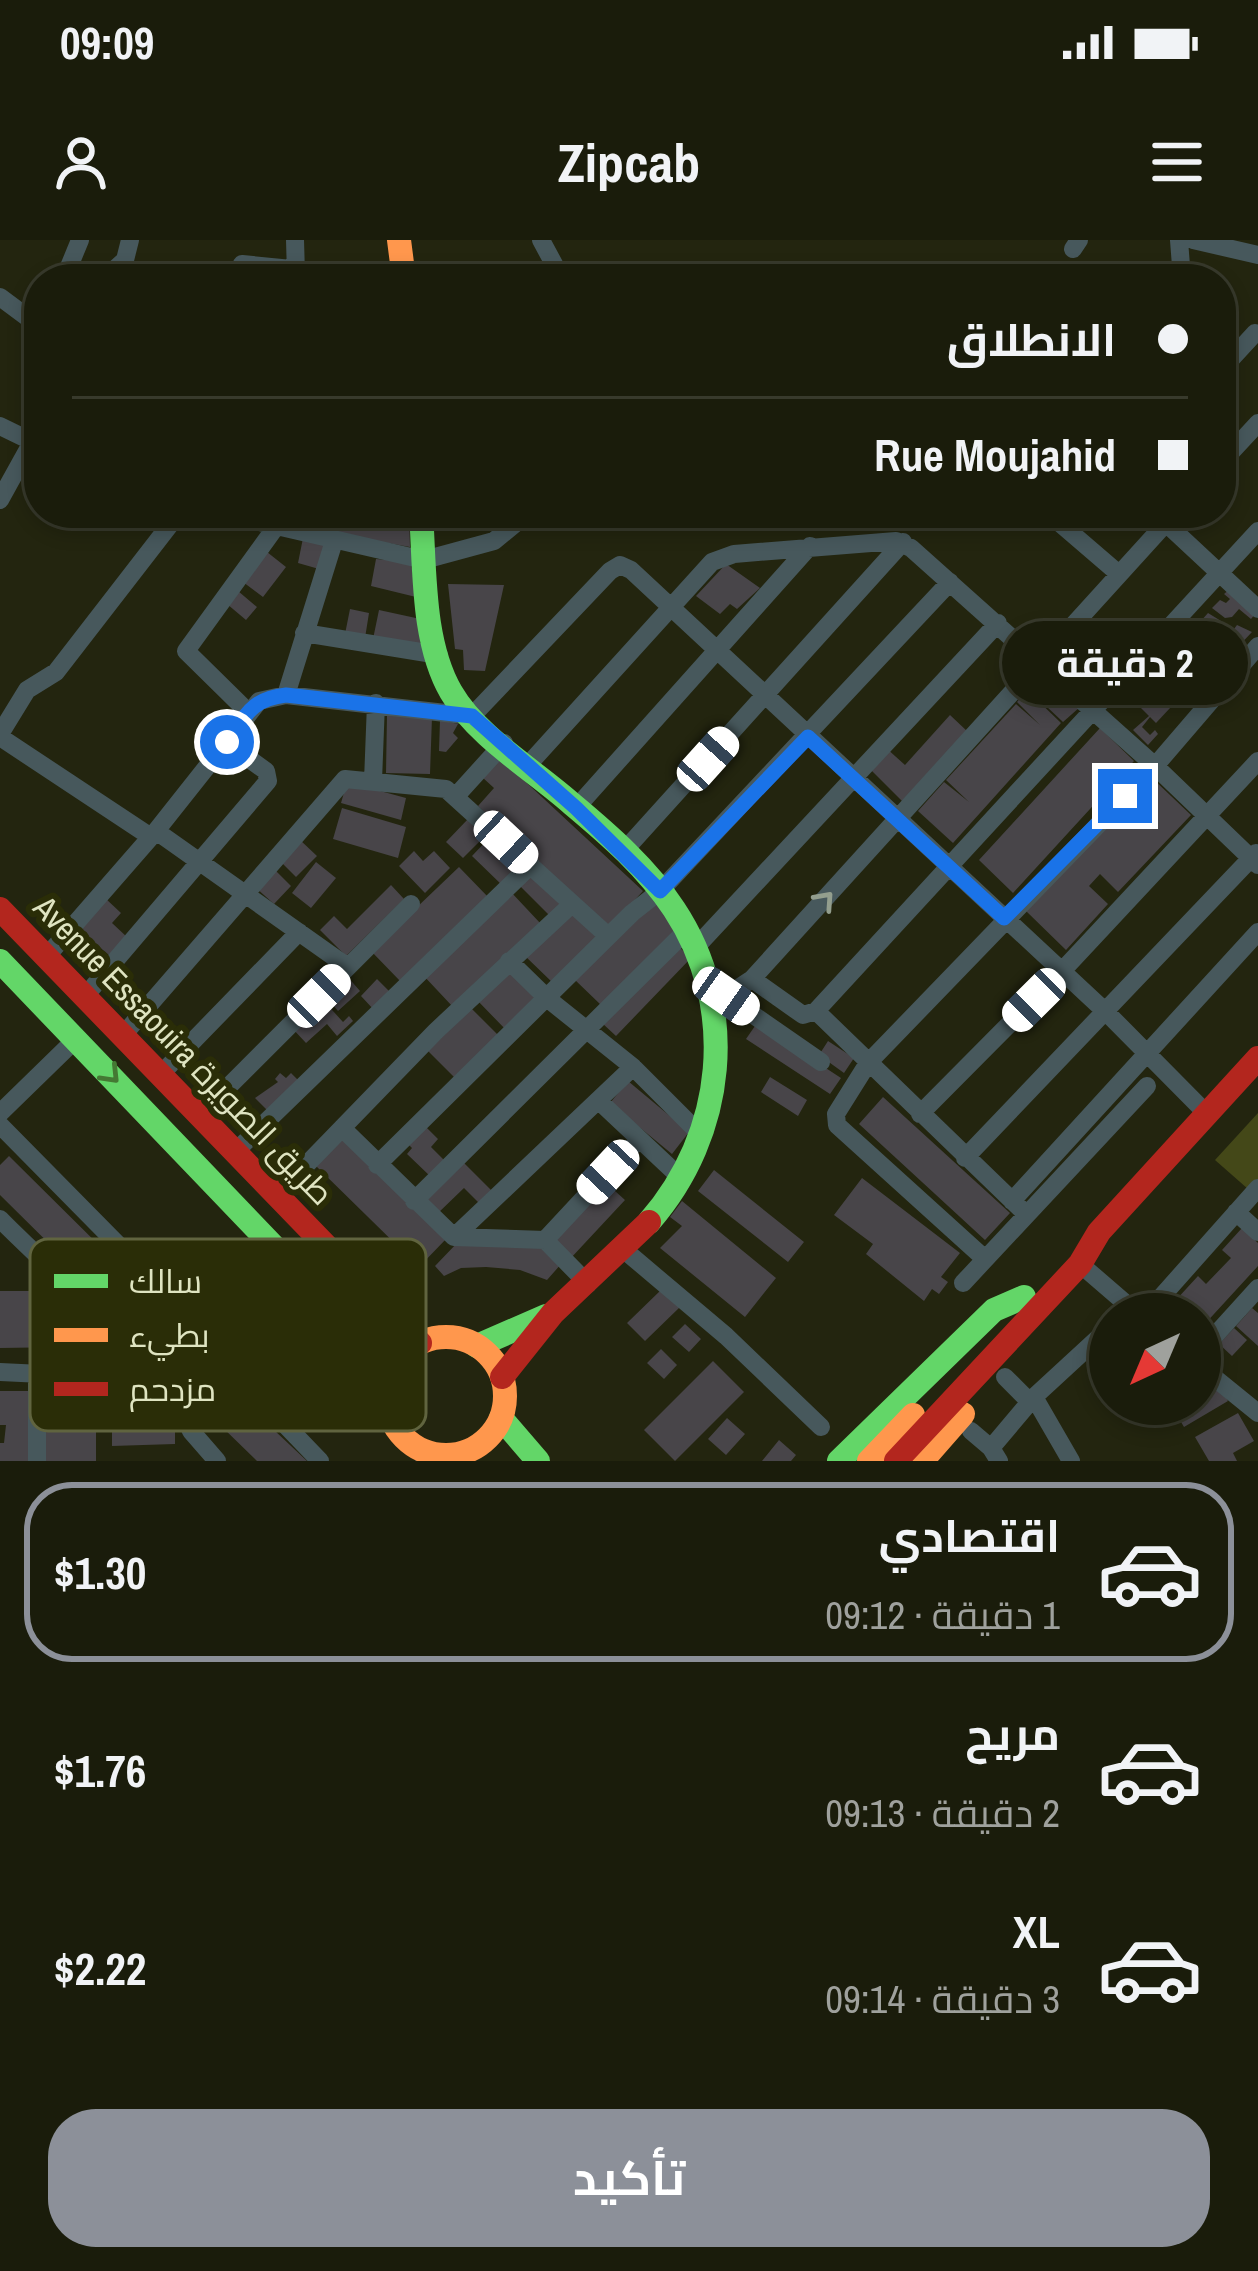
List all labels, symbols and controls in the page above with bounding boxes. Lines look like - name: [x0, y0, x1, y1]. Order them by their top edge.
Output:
- text: 09:09: [60, 12, 154, 73]
- text: Zipcab: [558, 126, 700, 199]
- icon: person: [48, 129, 114, 195]
- icon: menu: [1144, 129, 1210, 195]
- text: الانطلاق: [947, 309, 1116, 370]
- text: Rue Moujahid: [874, 424, 1116, 485]
- callout: 2 دقيقة: [1002, 622, 1248, 706]
- text: 2 دقيقة: [1057, 637, 1193, 689]
- route start: [200, 715, 254, 769]
- car: [671, 720, 745, 798]
- route end: [1098, 769, 1152, 823]
- car: [467, 804, 545, 880]
- street label: Avenue Essaouira طريق الصويرة: [24, 885, 344, 1214]
- one-way arrow: [811, 892, 832, 913]
- car: [281, 958, 357, 1034]
- car: [686, 961, 766, 1031]
- car: [996, 962, 1072, 1038]
- one-way arrow: [97, 1061, 119, 1083]
- car: [570, 1133, 646, 1211]
- legend: [30, 1239, 426, 1431]
- text: سالك: [129, 1259, 202, 1303]
- north arrow: [1089, 1293, 1221, 1425]
- map controls: [1089, 1293, 1221, 1425]
- text: بطيء: [129, 1313, 210, 1361]
- text: مزدحم: [129, 1367, 216, 1412]
- text: اقتصادي: [879, 1505, 1060, 1566]
- icon: car: [1096, 1518, 1204, 1626]
- text: $1.30: [54, 1542, 146, 1603]
- text: 1 دقيقة · 09:12: [825, 1589, 1060, 1641]
- text: مريح: [965, 1703, 1060, 1764]
- icon: car: [1096, 1716, 1204, 1824]
- text: $1.76: [54, 1740, 146, 1801]
- text: 2 دقيقة · 09:13: [825, 1787, 1060, 1839]
- text: XL: [1013, 1901, 1060, 1962]
- icon: car: [1096, 1914, 1204, 2022]
- text: $2.22: [54, 1938, 146, 1999]
- text: 3 دقيقة · 09:14: [825, 1973, 1060, 2025]
- button: تأكيد: [48, 2109, 1210, 2247]

